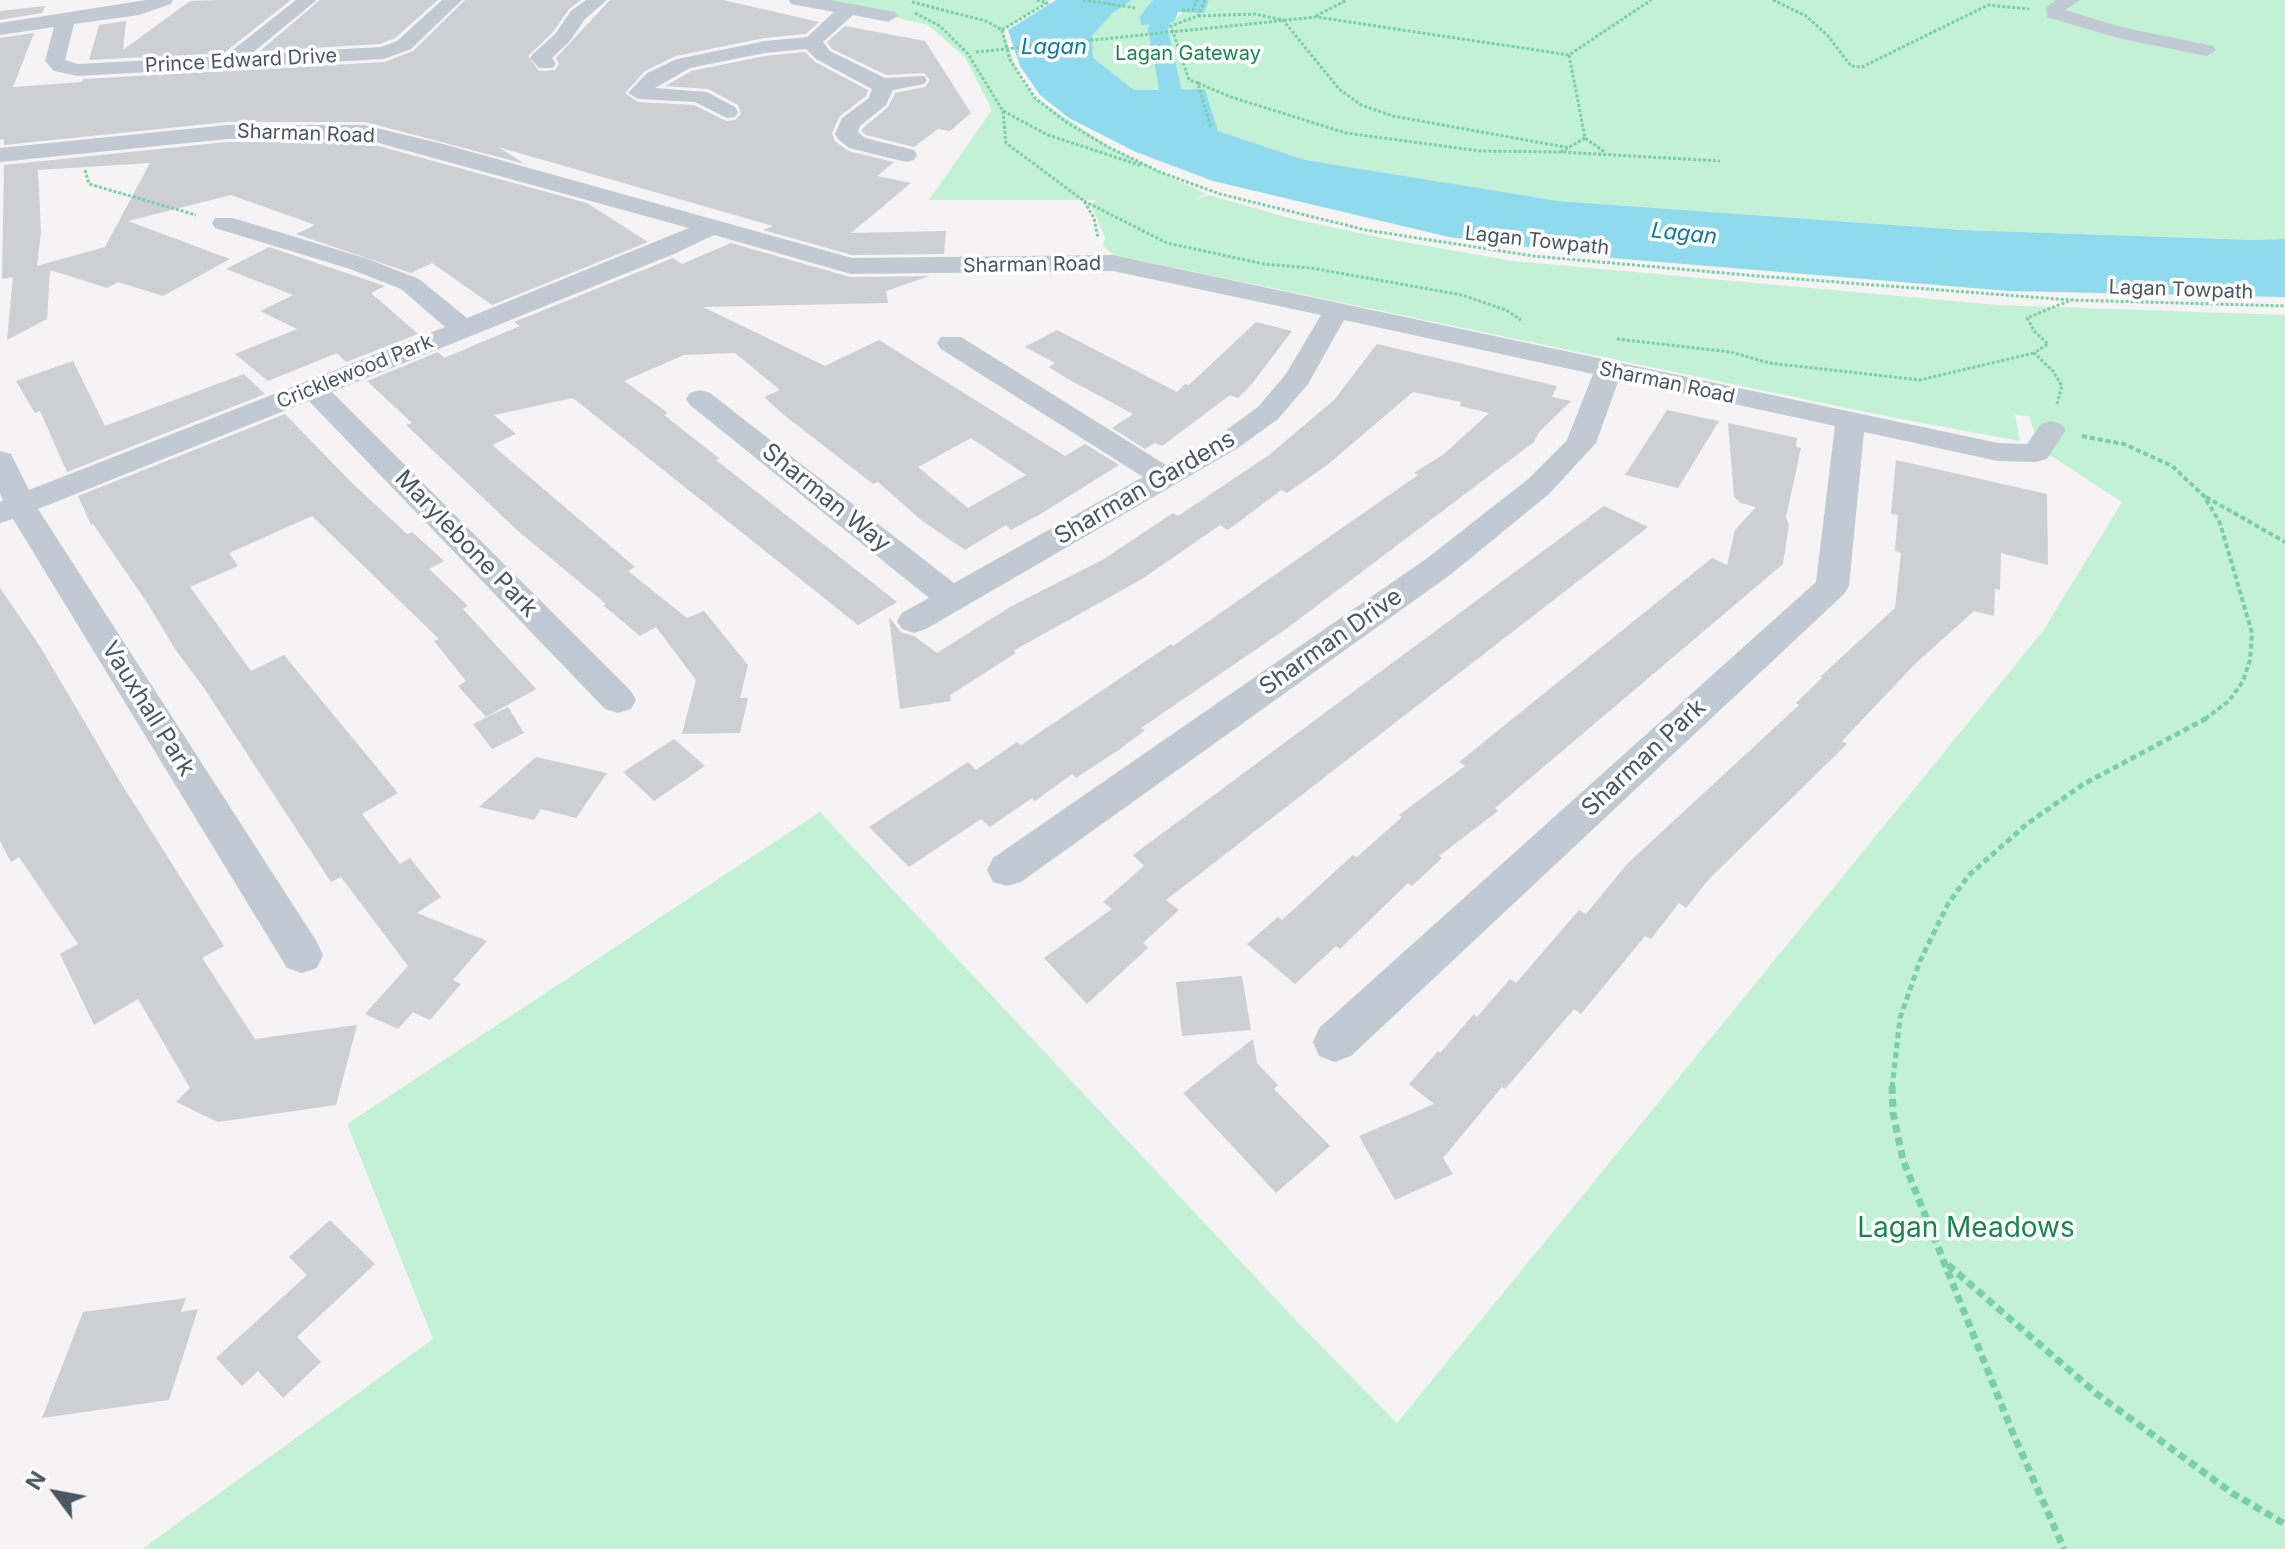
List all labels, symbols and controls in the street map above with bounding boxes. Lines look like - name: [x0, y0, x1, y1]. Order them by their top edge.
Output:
- water label: Lagan: [1021, 34, 1087, 60]
- park label: Lagan Gateway: [1115, 42, 1261, 66]
- street label: Prince Edward Drive: [144, 44, 338, 78]
- street label: Sharman Road: [237, 120, 375, 148]
- water label: Lagan: [1650, 217, 1718, 251]
- street label: Lagan Towpath: [1464, 221, 1610, 261]
- street label: Sharman Road: [963, 252, 1101, 278]
- street label: Lagan Towpath: [2108, 275, 2254, 305]
- street label: Cricklewood Park: [273, 330, 437, 414]
- street label: Sharman Road: [1597, 357, 1737, 409]
- street label: Sharman Gardens: [1050, 425, 1240, 551]
- street label: Sharman Way: [756, 437, 896, 559]
- street label: Marylebone Park: [388, 464, 544, 624]
- street label: Sharman Drive: [1254, 582, 1408, 702]
- street label: Vauxhall Park: [95, 636, 201, 782]
- street label: Sharman Park: [1576, 693, 1712, 823]
- park label: Lagan Meadows: [1857, 1212, 2075, 1246]
- north arrow: [16, 1453, 96, 1533]
- text: N: [20, 1466, 51, 1494]

